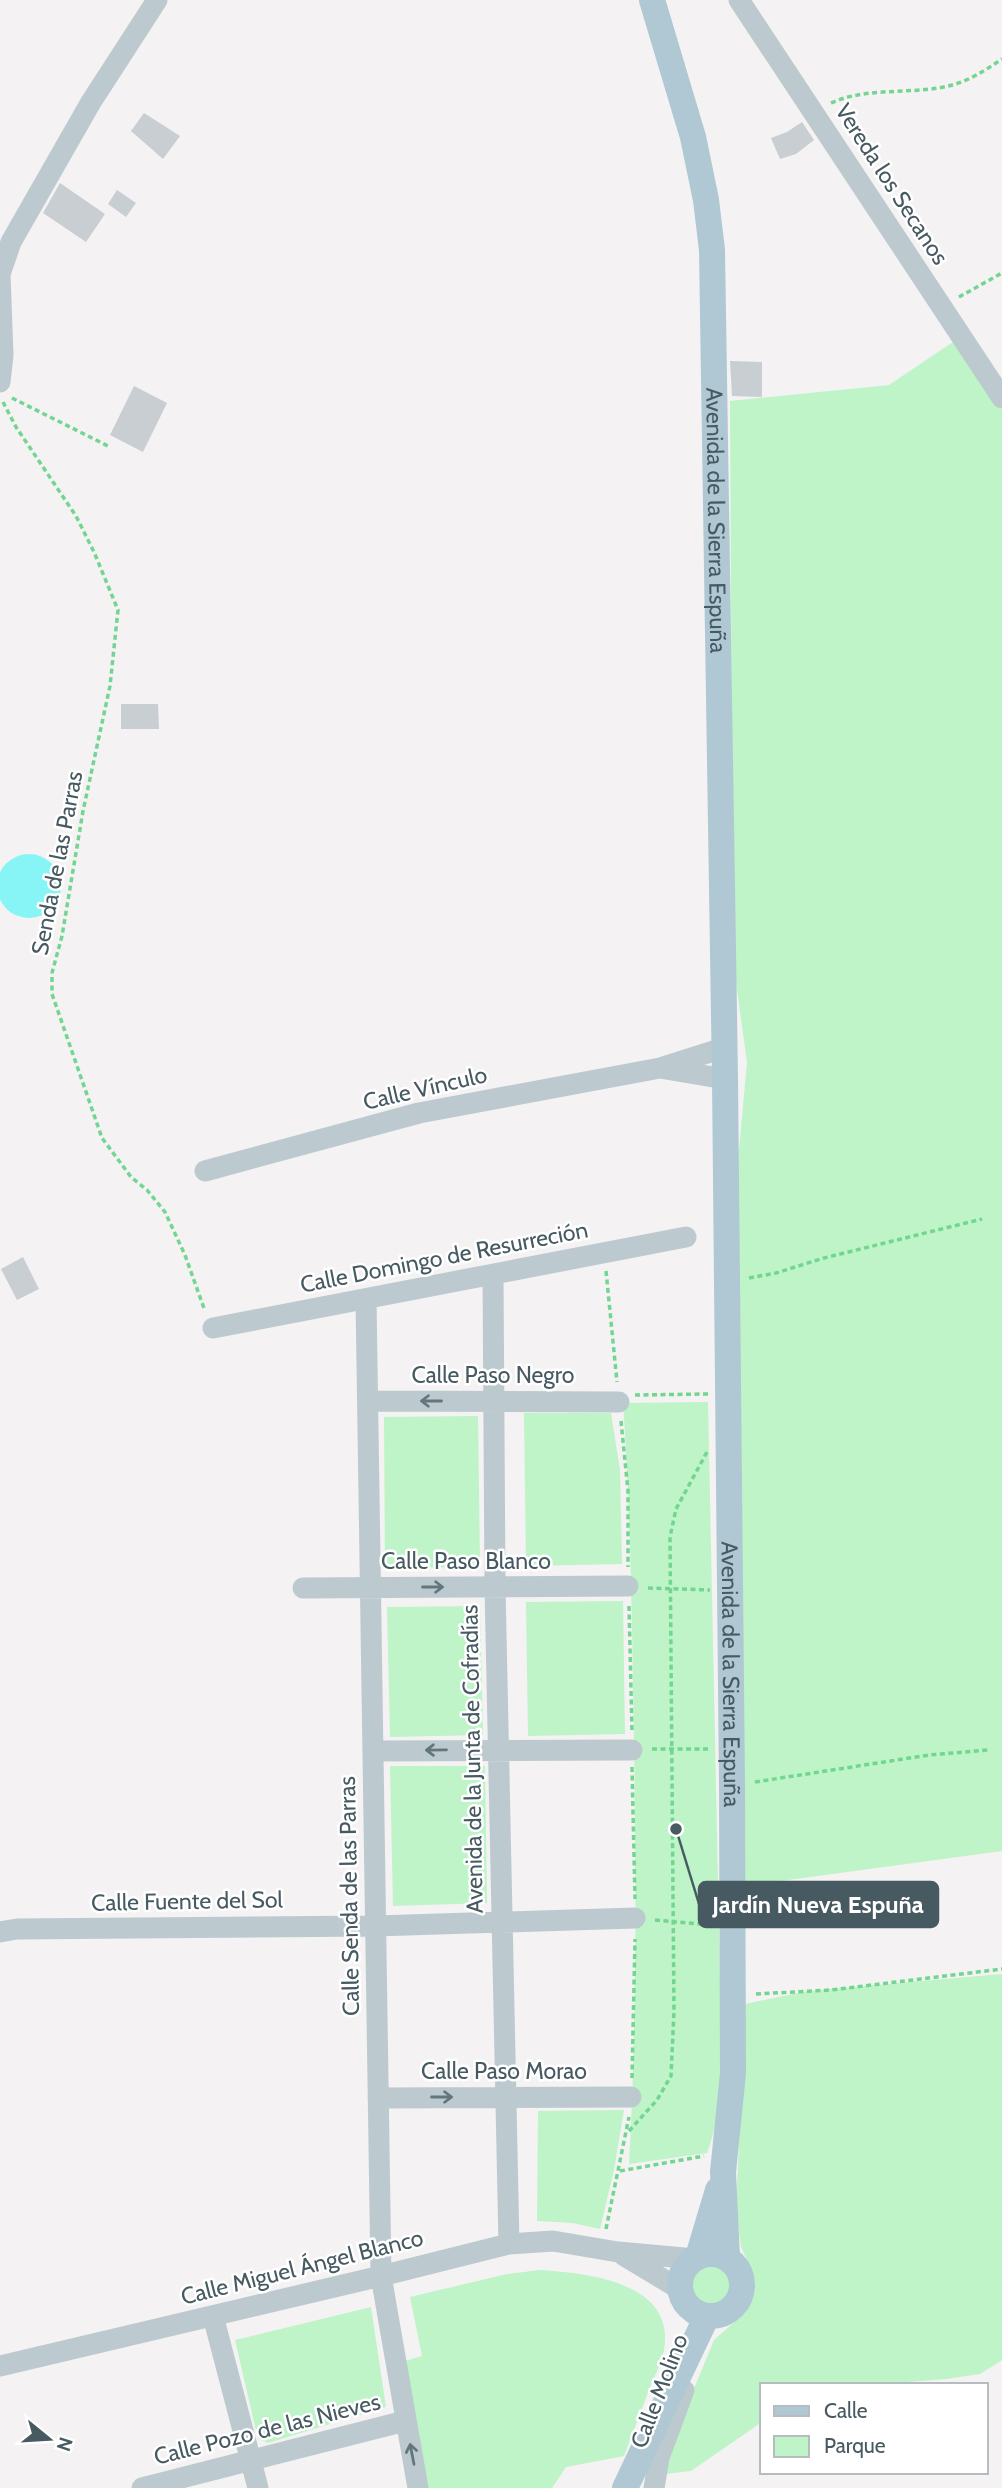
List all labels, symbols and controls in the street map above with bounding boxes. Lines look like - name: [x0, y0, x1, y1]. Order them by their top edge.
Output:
- street label: Vereda los Secanos: [829, 98, 955, 270]
- street label: Avenida de la Sierra Espuña: [700, 387, 732, 653]
- street label: Senda de las Parras: [25, 769, 89, 957]
- street label: Calle Vínculo: [360, 1060, 490, 1116]
- street label: Calle Domingo de Resurreción: [298, 1215, 590, 1299]
- street label: Calle Paso Negro: [412, 1361, 574, 1389]
- one-way arrow: [420, 1394, 443, 1408]
- street label: Avenida de la Sierra Espuña: [716, 1541, 746, 1807]
- street label: Calle Paso Blanco: [381, 1547, 551, 1575]
- one-way arrow: [421, 1580, 444, 1594]
- street label: Avenida de la Junta de Cofradías: [455, 1604, 489, 1914]
- one-way arrow: [424, 1744, 447, 1757]
- street label: Calle Senda de las Parras: [333, 1776, 365, 2016]
- callout: Jardín Nueva Espuña: [699, 1882, 938, 1927]
- street label: Calle Fuente del Sol: [91, 1885, 284, 1917]
- text: Jardín Nueva Espuña: [711, 1890, 924, 1919]
- street label: Calle Paso Morao: [421, 2057, 587, 2085]
- one-way arrow: [430, 2090, 453, 2104]
- street label: Calle Miguel Ángel Blanco: [178, 2222, 426, 2311]
- street label: Calle Molino: [624, 2330, 694, 2452]
- legend: [760, 2383, 988, 2474]
- street label: Calle Pozo de las Nieves: [151, 2387, 383, 2471]
- text: Calle: [824, 2398, 868, 2423]
- north arrow: [14, 2404, 84, 2474]
- text: Parque: [824, 2433, 886, 2458]
- text: N: [52, 2434, 78, 2454]
- one-way arrow: [404, 2443, 418, 2466]

